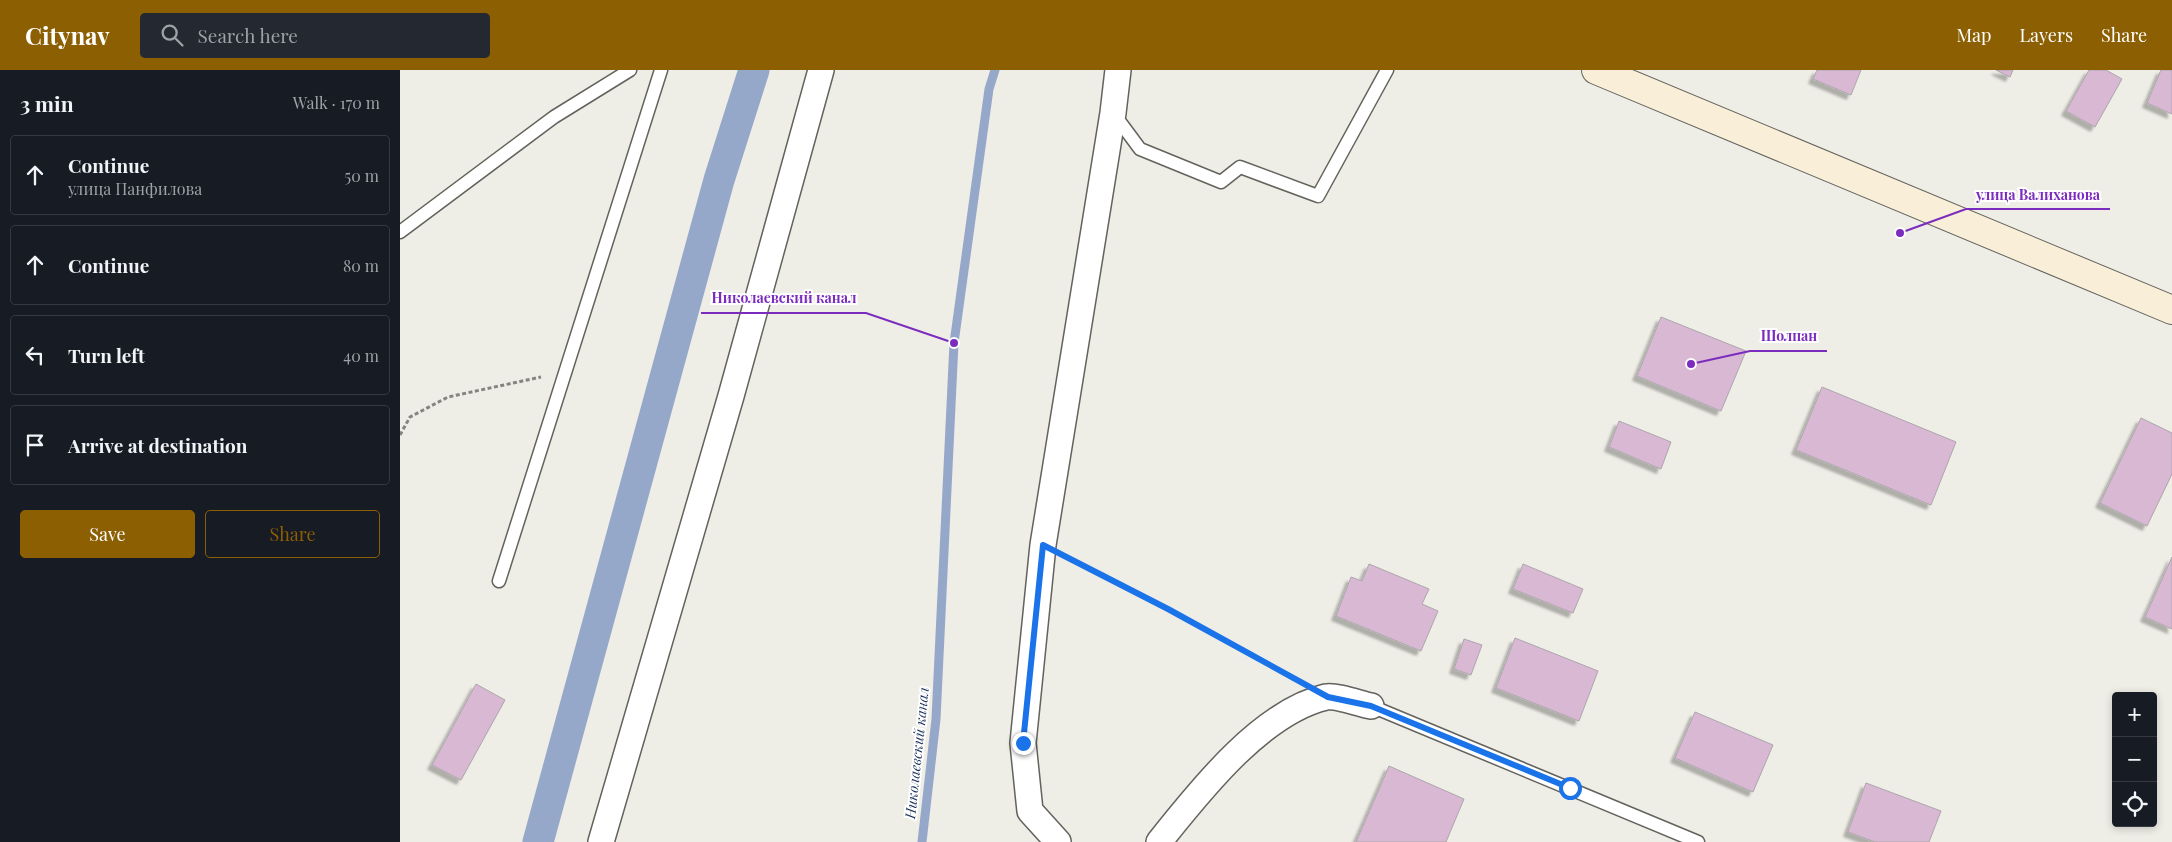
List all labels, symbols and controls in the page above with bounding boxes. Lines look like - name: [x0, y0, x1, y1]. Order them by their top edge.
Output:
- search box: [140, 13, 490, 58]
- text: Citynav: [25, 19, 110, 51]
- icon: search: [158, 21, 186, 49]
- text: Search here: [198, 22, 298, 48]
- text: Map: [1956, 23, 1991, 47]
- text: Layers: [2019, 23, 2073, 47]
- text: Share: [2101, 23, 2147, 47]
- text: 3 min: [20, 89, 74, 117]
- text: Walk · 170 m: [293, 92, 380, 113]
- text: Continue: [68, 152, 149, 178]
- icon: ahead: [21, 161, 49, 189]
- text: 50 m: [345, 165, 379, 186]
- text: улица Панфилова: [68, 178, 202, 199]
- callout: улица Валиханова: [1966, 180, 2110, 209]
- text: улица Валиханова: [1975, 185, 2101, 204]
- icon: ahead: [21, 251, 49, 279]
- text: Continue: [68, 252, 149, 278]
- text: 80 m: [343, 255, 379, 276]
- callout: Николаевский канал: [701, 284, 866, 313]
- text: Николаевский канал: [712, 288, 857, 307]
- callout: Шолпан: [1750, 322, 1827, 351]
- text: Шолпан: [1761, 326, 1817, 345]
- icon: left: [21, 341, 49, 369]
- text: Turn left: [68, 342, 145, 368]
- text: 40 m: [343, 345, 379, 366]
- icon: arrive: [21, 431, 49, 459]
- text: Arrive at destination: [68, 432, 248, 458]
- button: Save: [20, 510, 195, 558]
- button: Share: [205, 510, 380, 558]
- water label: Николаевский канал: [900, 686, 933, 821]
- map controls: [2112, 692, 2157, 827]
- button: +: [2112, 692, 2157, 737]
- route end: [1012, 732, 1035, 755]
- button: −: [2112, 737, 2157, 782]
- route start: [1559, 777, 1582, 800]
- button: locate: [2112, 782, 2157, 827]

